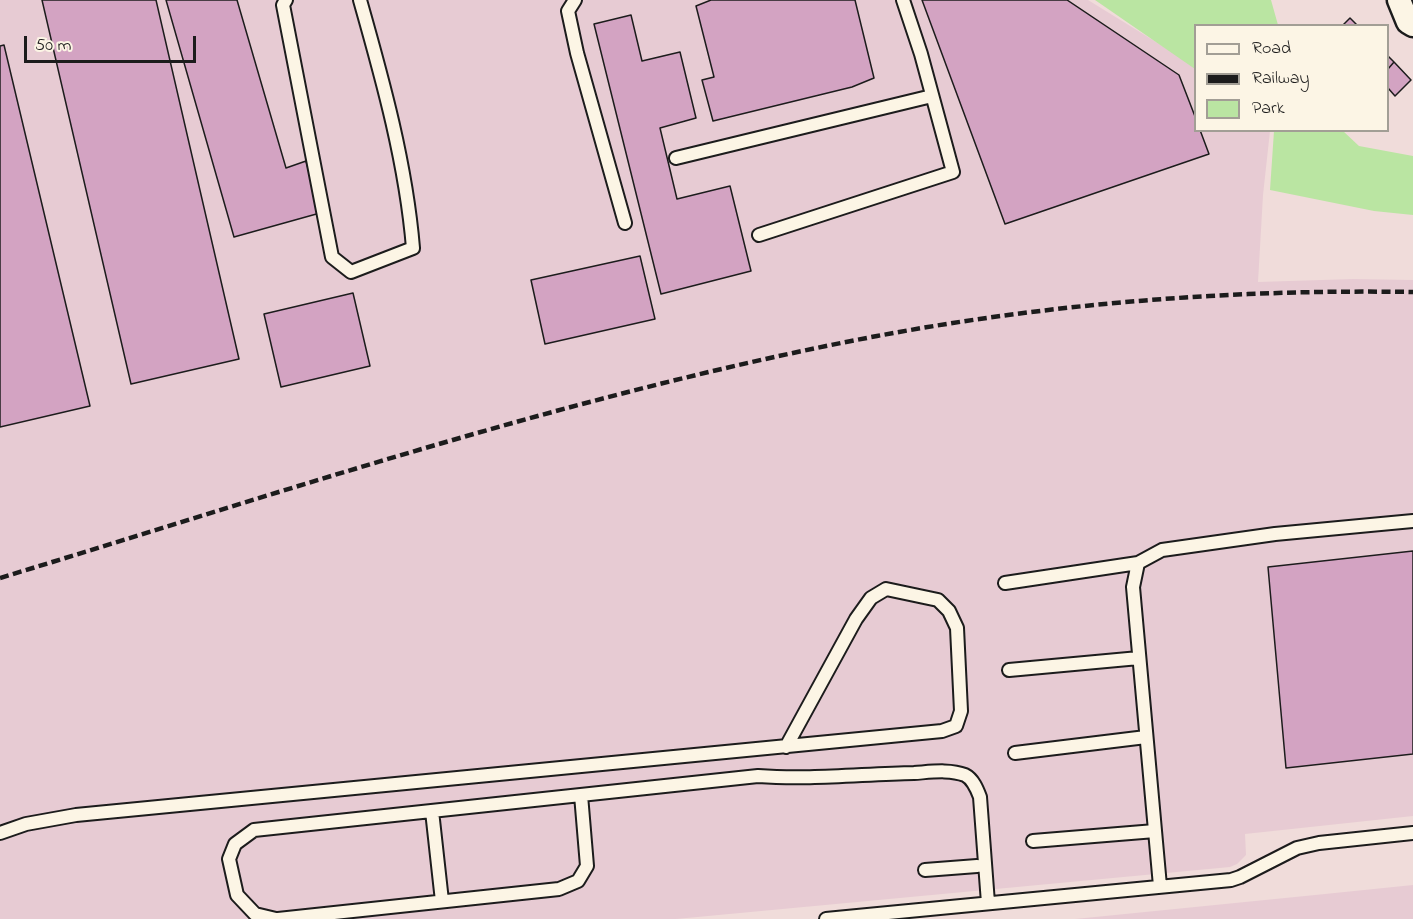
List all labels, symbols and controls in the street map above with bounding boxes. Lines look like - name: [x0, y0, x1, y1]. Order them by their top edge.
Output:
- scale bar: [27, 24, 200, 62]
- legend: [1194, 24, 1389, 132]
- text: 50 m: [35, 33, 72, 59]
- text: Road: [1252, 36, 1291, 62]
- text: Railway: [1252, 66, 1309, 92]
- text: Park: [1252, 96, 1285, 122]

